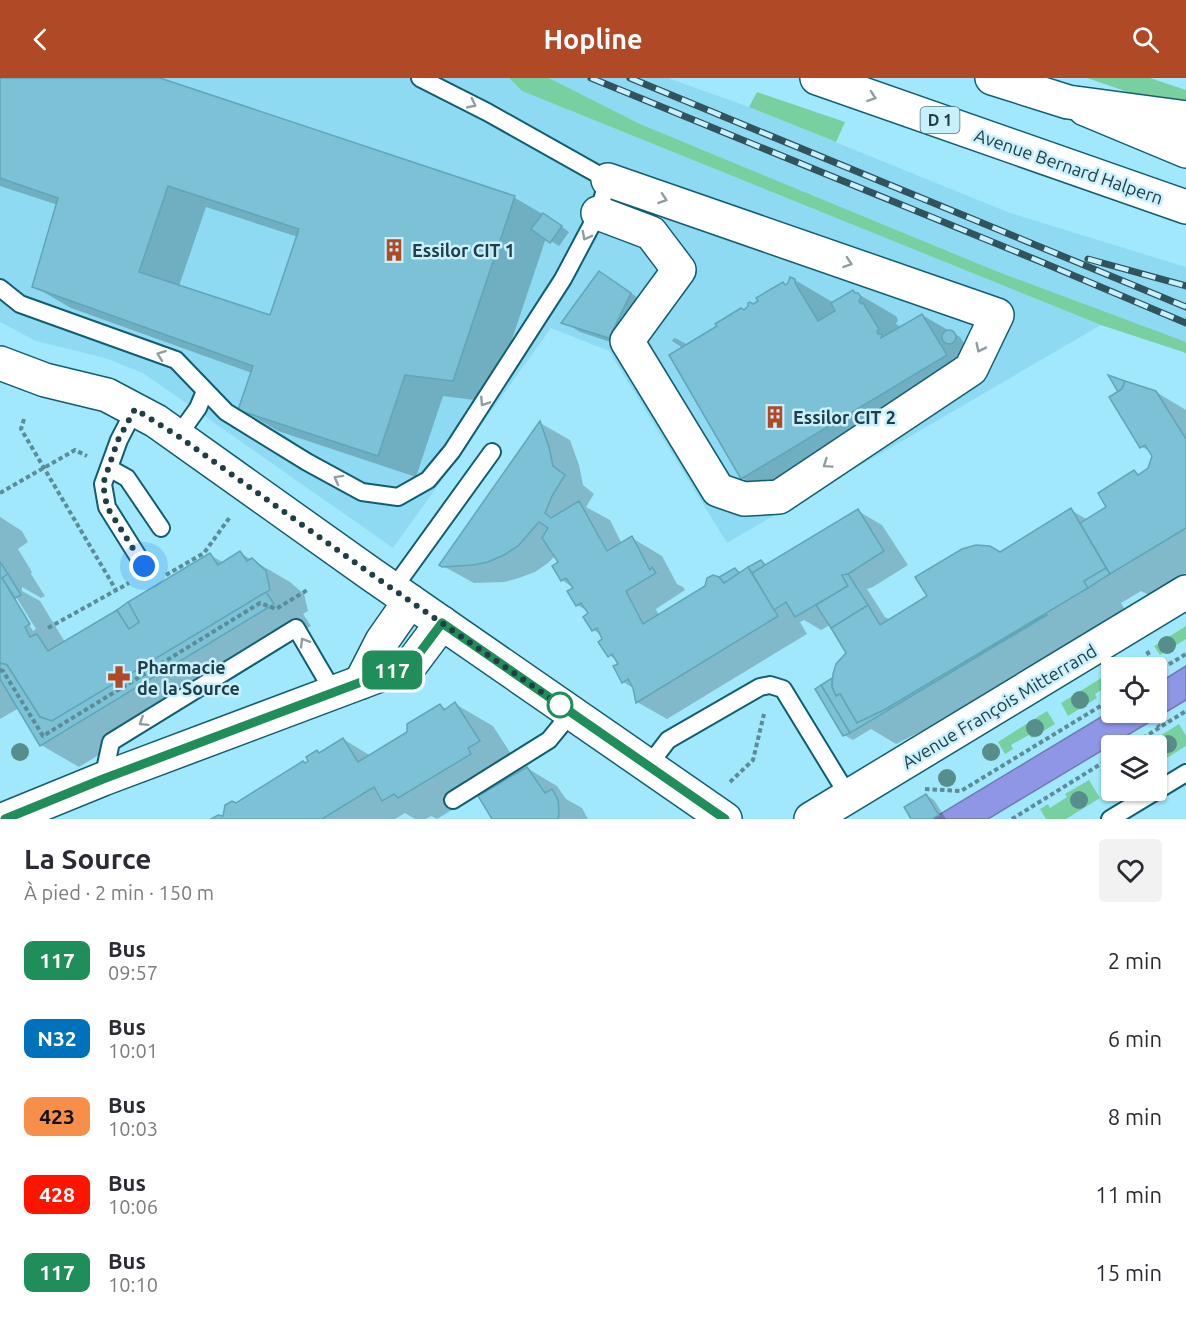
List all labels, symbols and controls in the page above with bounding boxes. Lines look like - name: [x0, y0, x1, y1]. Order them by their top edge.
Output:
- icon: back: [24, 23, 57, 56]
- icon: search: [1129, 23, 1162, 56]
- text: Hopline: [543, 24, 643, 54]
- one-way arrow: [866, 90, 877, 102]
- one-way arrow: [466, 97, 477, 109]
- road number: D 1: [920, 107, 960, 133]
- street label: Avenue Bernard Halpern: [972, 124, 1166, 208]
- one-way arrow: [657, 192, 668, 204]
- one-way arrow: [582, 230, 593, 240]
- building icon: Essilor CIT 1: [381, 237, 407, 263]
- place label: Essilor CIT 1: [412, 240, 515, 260]
- one-way arrow: [842, 255, 853, 268]
- one-way arrow: [976, 342, 988, 353]
- one-way arrow: [156, 349, 167, 362]
- one-way arrow: [479, 396, 491, 406]
- building icon: Essilor CIT 2: [762, 404, 788, 430]
- place label: Essilor CIT 2: [793, 407, 896, 427]
- one-way arrow: [823, 457, 834, 468]
- one-way arrow: [333, 475, 344, 486]
- your location: [129, 551, 159, 581]
- one-way arrow: [300, 638, 311, 648]
- street label: Avenue François Mitterrand: [898, 640, 1100, 772]
- line badge: 117: [358, 650, 426, 690]
- place label: Pharmacie de la Source: [137, 657, 240, 698]
- map controls: [1101, 657, 1167, 801]
- button: locate: [1101, 657, 1167, 723]
- text: 117: [374, 658, 410, 682]
- pharmacy icon: Pharmacie de la Source: [106, 664, 132, 690]
- unlabelled marker: [547, 692, 573, 718]
- one-way arrow: [139, 715, 150, 726]
- button: layers: [1101, 735, 1167, 801]
- button: heart: [1099, 839, 1162, 902]
- text: La Source: [24, 843, 151, 874]
- text: À pied · 2 min · 150 m: [24, 881, 214, 904]
- text: Bus: [108, 936, 146, 961]
- text: 117: [39, 948, 75, 972]
- text: 2 min: [1108, 948, 1162, 973]
- text: 09:57: [108, 961, 158, 984]
- text: Bus: [108, 1014, 146, 1039]
- text: N32: [37, 1026, 77, 1050]
- text: 6 min: [1108, 1026, 1162, 1051]
- text: 10:01: [108, 1039, 158, 1062]
- text: Bus: [108, 1092, 146, 1117]
- text: 423: [39, 1104, 75, 1128]
- text: 8 min: [1108, 1104, 1162, 1129]
- text: 10:03: [108, 1117, 158, 1140]
- text: Bus: [108, 1170, 146, 1195]
- text: 428: [39, 1182, 75, 1206]
- text: 11 min: [1095, 1182, 1162, 1207]
- text: 10:06: [108, 1195, 158, 1218]
- text: Bus: [108, 1248, 146, 1273]
- text: 117: [39, 1260, 75, 1284]
- text: 15 min: [1095, 1260, 1162, 1285]
- text: 10:10: [108, 1273, 158, 1296]

